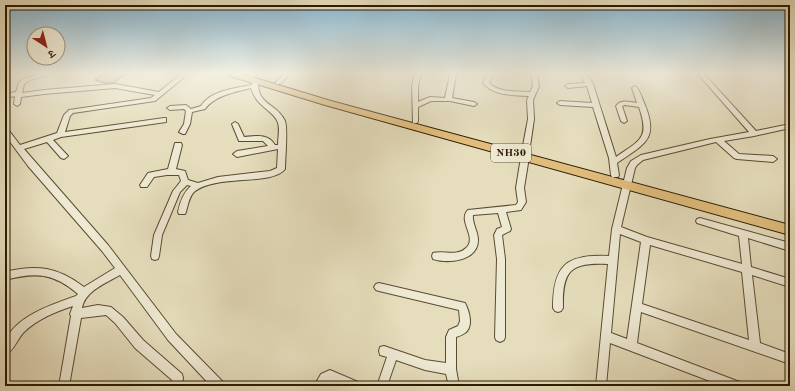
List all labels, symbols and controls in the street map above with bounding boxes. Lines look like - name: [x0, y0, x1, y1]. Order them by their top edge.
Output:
- north arrow: [26, 26, 66, 66]
- text: उ: [44, 46, 57, 60]
- road number: NH30: [491, 144, 531, 162]

